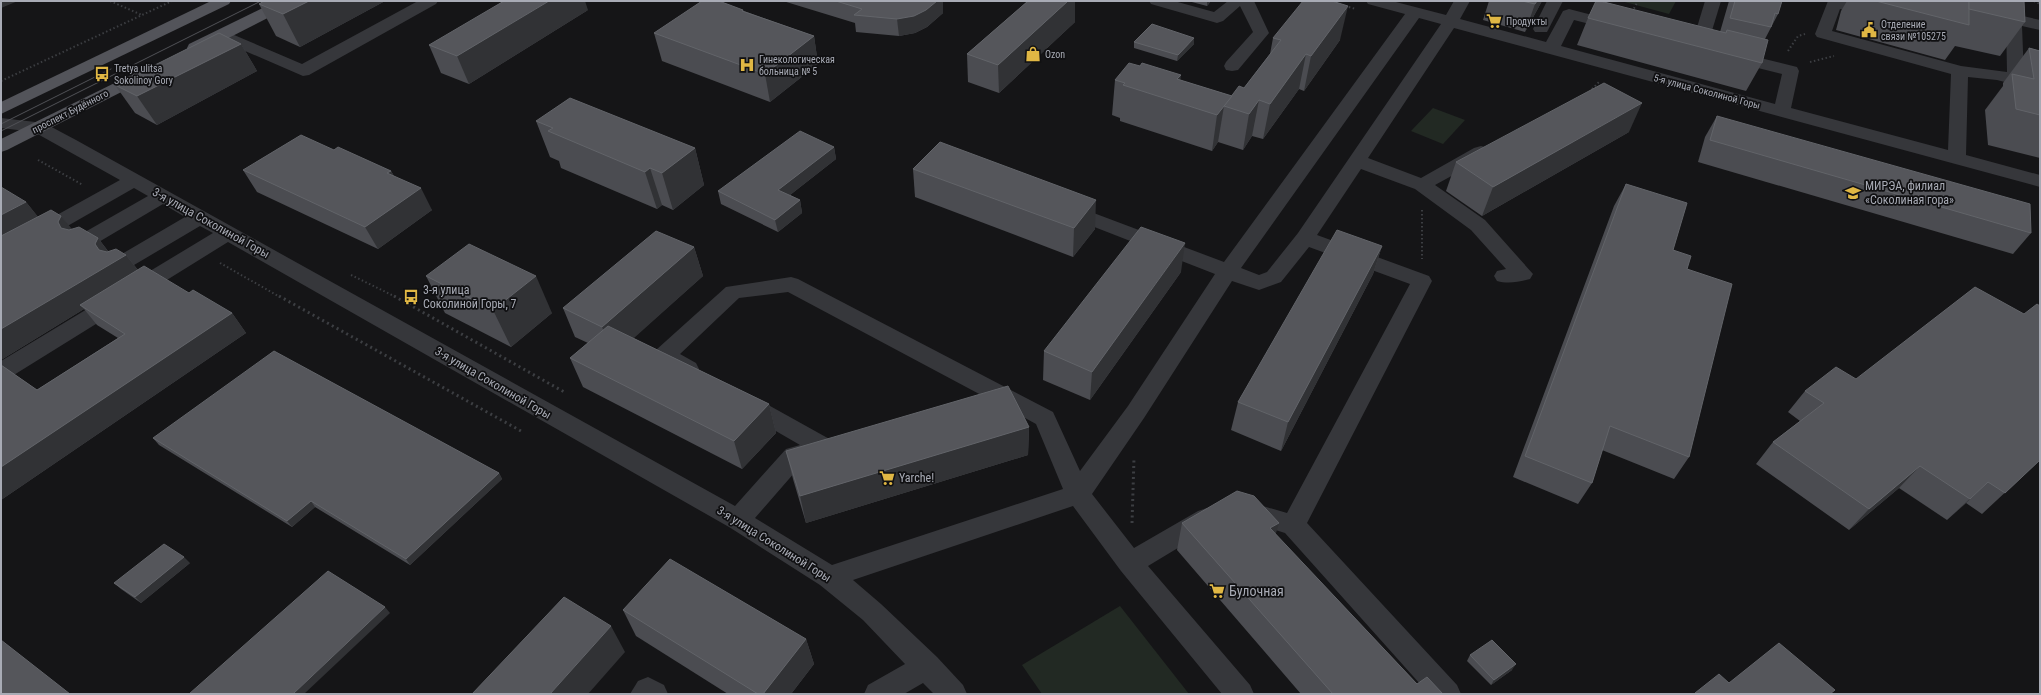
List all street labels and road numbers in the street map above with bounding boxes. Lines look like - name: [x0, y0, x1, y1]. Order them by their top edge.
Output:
- street label: 5-я улица Соколиной Горы: [1652, 72, 1761, 111]
- street label: проспект Будённого: [30, 87, 110, 135]
- street label: 3-я улица Соколиной Горы: [150, 185, 272, 261]
- street label: 3-я улица Соколиной Горы: [432, 344, 554, 422]
- street label: 3-я улица Соколиной Горы: [714, 503, 834, 585]

